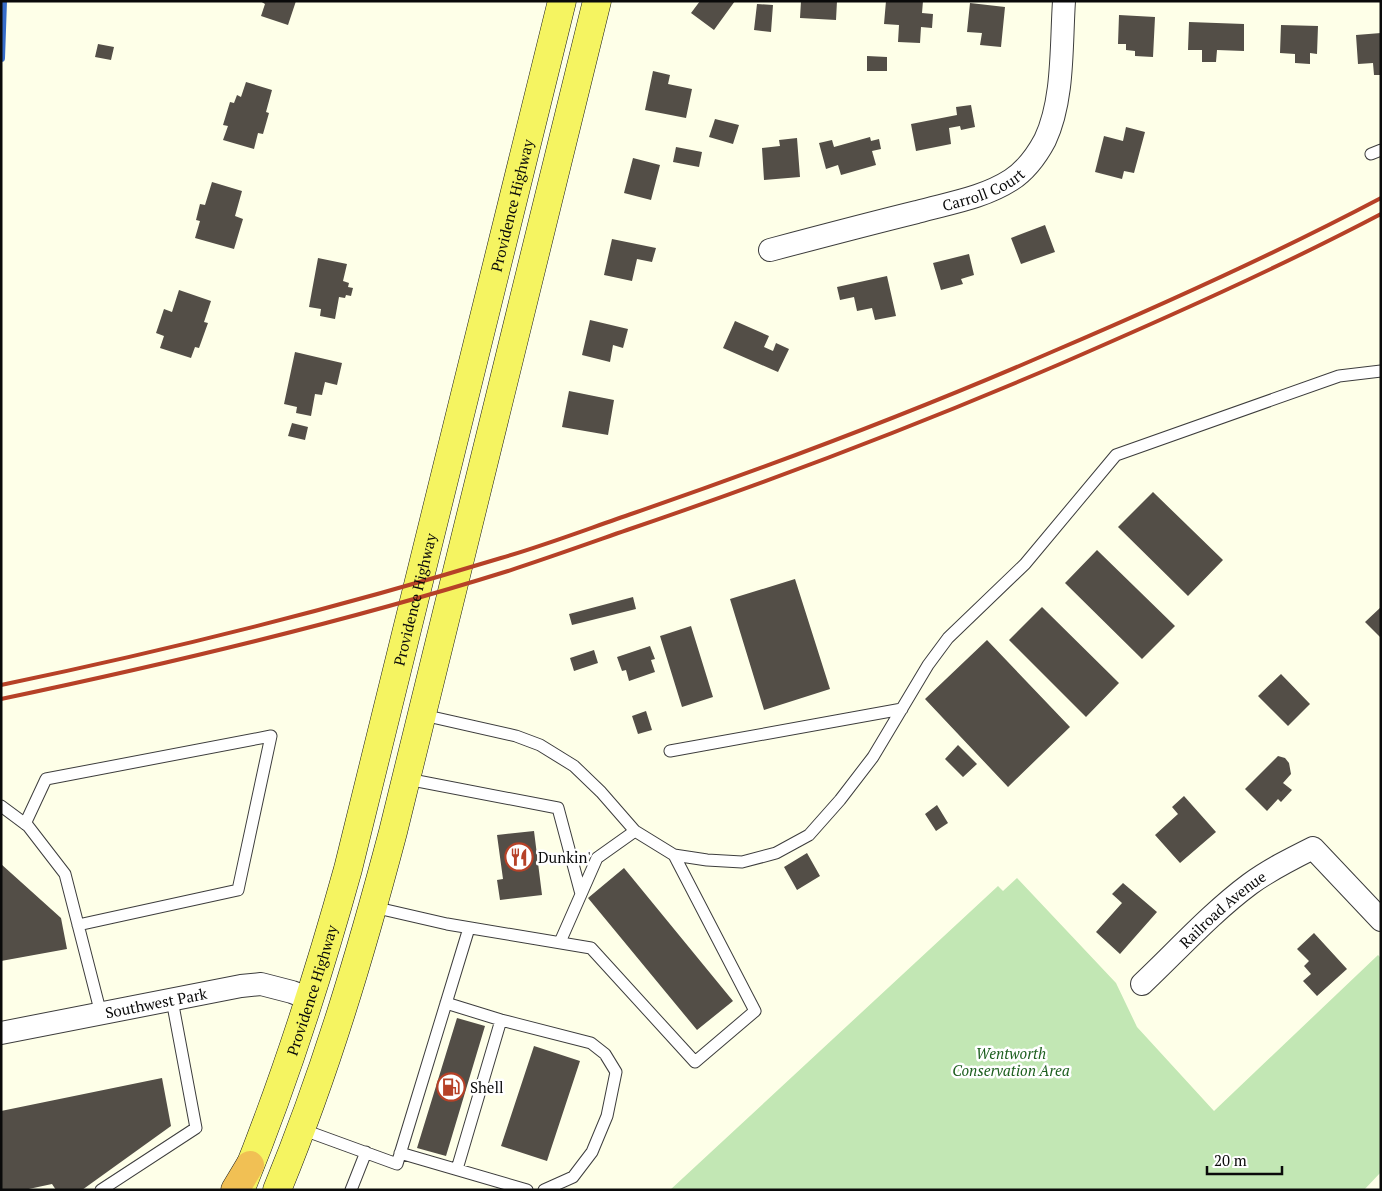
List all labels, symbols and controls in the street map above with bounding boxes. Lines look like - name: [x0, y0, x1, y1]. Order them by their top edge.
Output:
- street label: Providence Highway: [486, 137, 538, 274]
- street label: Carroll Court: [940, 164, 1029, 215]
- street label: Providence Highway: [388, 531, 441, 668]
- restaurant icon: Dunkin': [504, 842, 534, 872]
- place label: Dunkin': [538, 847, 591, 867]
- street label: Railroad Avenue: [1175, 866, 1270, 952]
- street label: Providence Highway: [281, 922, 342, 1058]
- street label: Southwest Park: [103, 983, 209, 1022]
- park label: Wentworth Conservation Area: [952, 1043, 1070, 1080]
- fuel station icon: Shell: [436, 1072, 466, 1102]
- place label: Shell: [470, 1077, 503, 1097]
- scale bar: [1207, 1144, 1282, 1176]
- text: 20 m: [1214, 1150, 1247, 1170]

